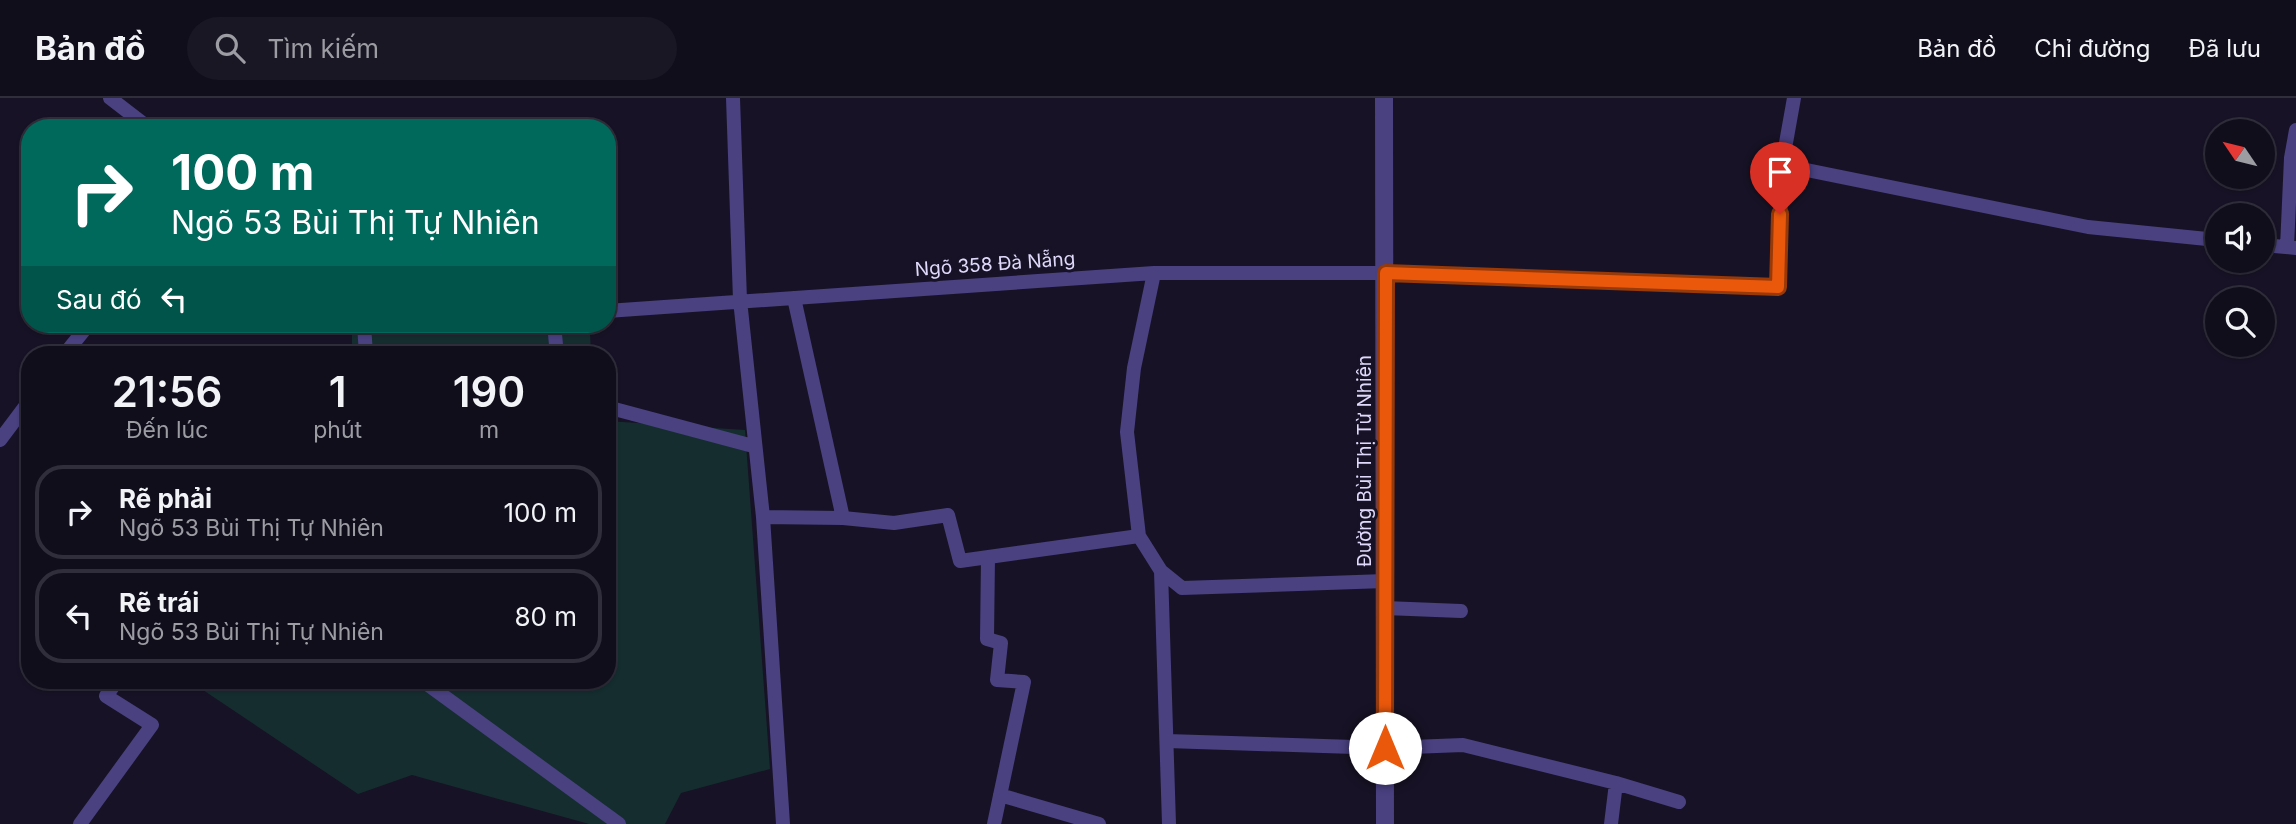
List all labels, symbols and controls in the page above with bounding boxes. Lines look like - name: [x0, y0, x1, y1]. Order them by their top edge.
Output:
- search box: [187, 17, 677, 80]
- text: Bản đồ: [35, 28, 145, 68]
- icon: search: [211, 29, 249, 67]
- text: Tìm kiếm: [267, 33, 379, 64]
- text: Bản đồ: [1917, 34, 1996, 63]
- text: Chỉ đường: [2034, 34, 2151, 63]
- text: Đã lưu: [2189, 34, 2261, 63]
- north arrow: [2205, 119, 2275, 189]
- map controls: [2205, 119, 2275, 357]
- pin: [1750, 142, 1810, 214]
- text: 100 m: [171, 143, 315, 202]
- icon: right: [56, 147, 147, 238]
- icon: arrive: [1761, 153, 1799, 191]
- text: Ngõ 53 Bùi Thị Tự Nhiên: [171, 203, 540, 242]
- button: sound: [2205, 203, 2275, 273]
- street label: Ngõ 358 Đà Nẵng: [914, 247, 1076, 281]
- icon: left: [155, 280, 193, 318]
- text: Sau đó: [56, 284, 141, 315]
- button: search: [2205, 287, 2275, 357]
- street label: Đường Bùi Thị Từ Nhiên: [1353, 355, 1376, 567]
- text: 21:56: [112, 366, 222, 417]
- text: 1: [329, 366, 346, 417]
- text: 190: [453, 366, 525, 417]
- text: Đến lúc: [126, 416, 208, 444]
- text: phút: [313, 416, 362, 444]
- text: m: [479, 416, 499, 444]
- text: Rẽ phải: [119, 483, 212, 514]
- icon: right: [60, 493, 98, 531]
- text: 100 m: [504, 497, 577, 528]
- text: Ngõ 53 Bùi Thị Tự Nhiên: [119, 514, 384, 542]
- text: Rẽ trái: [119, 587, 199, 618]
- icon: left: [60, 597, 98, 635]
- text: 80 m: [514, 601, 577, 632]
- text: Ngõ 53 Bùi Thị Tự Nhiên: [119, 618, 384, 646]
- position arrow: [1348, 711, 1422, 785]

